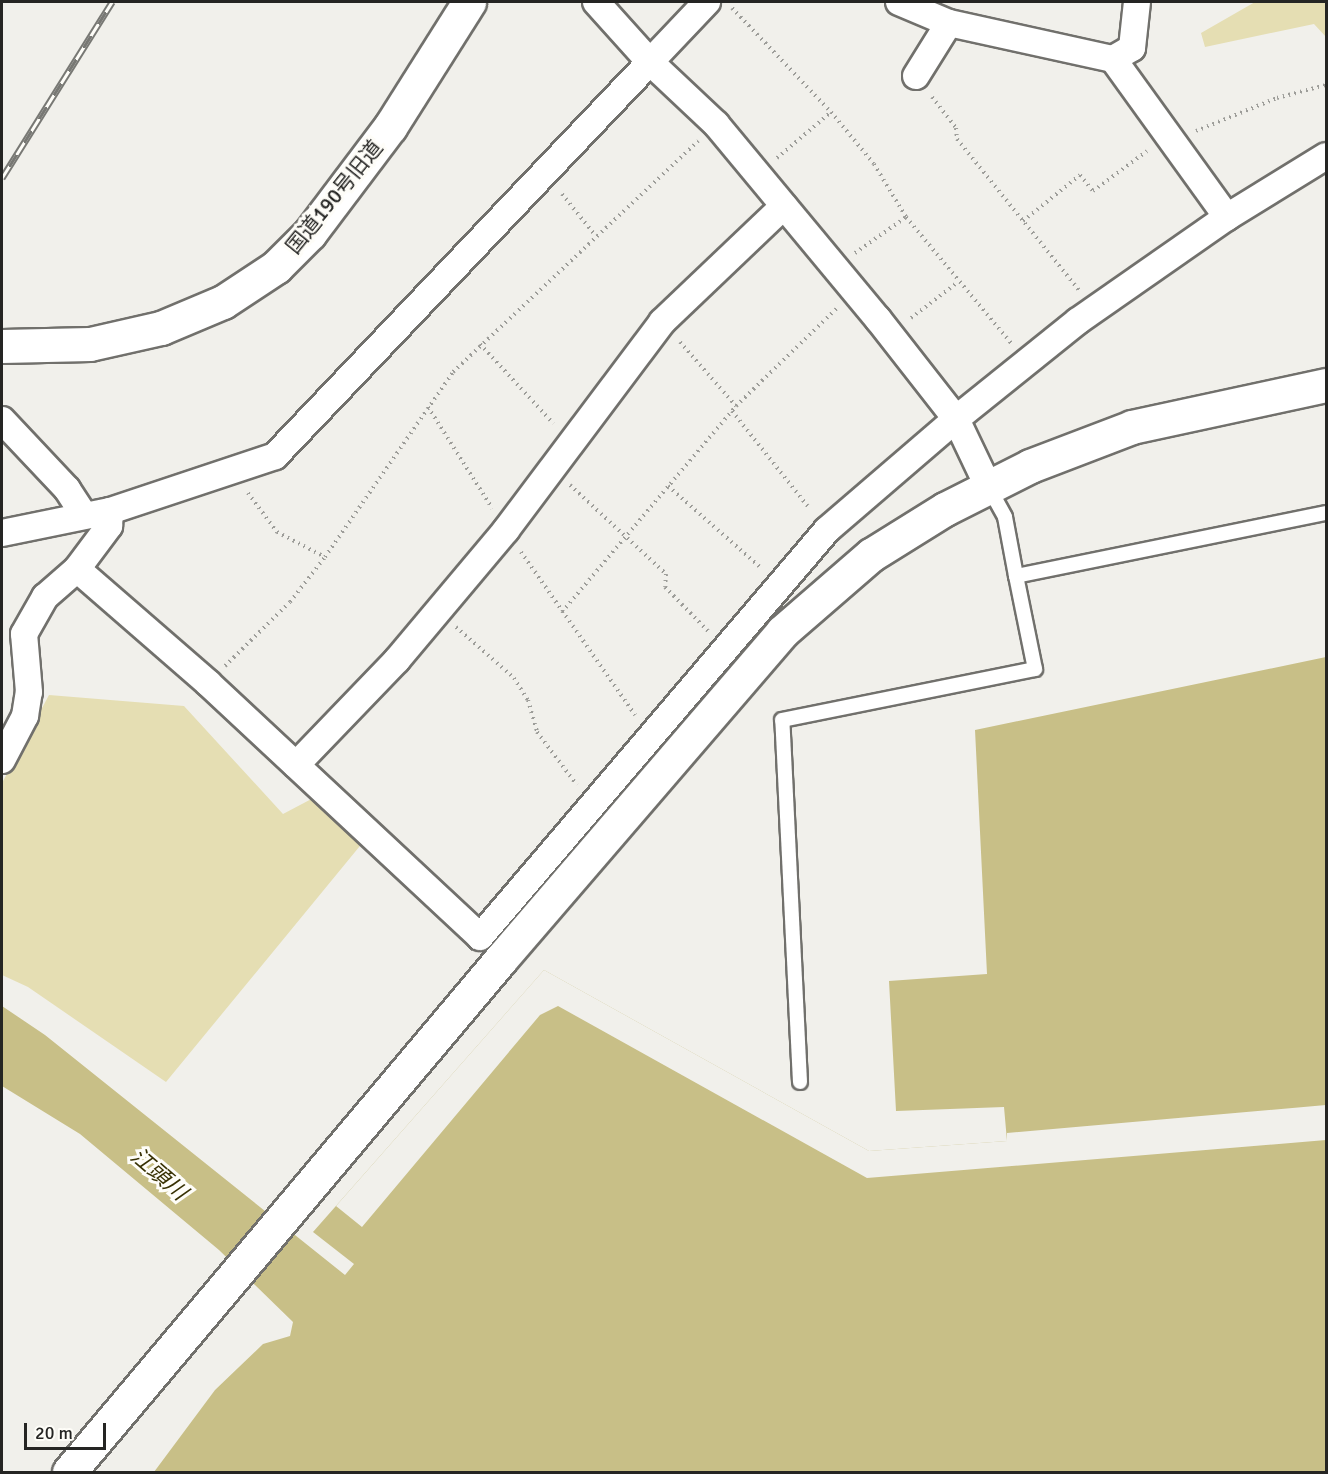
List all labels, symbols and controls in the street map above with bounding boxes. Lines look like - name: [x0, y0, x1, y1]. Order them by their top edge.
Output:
- street label: 国道190号旧道: [280, 135, 388, 259]
- water label: 江頭川: [125, 1142, 193, 1206]
- scale bar: [27, 1411, 110, 1449]
- text: 20 m: [35, 1422, 73, 1444]

